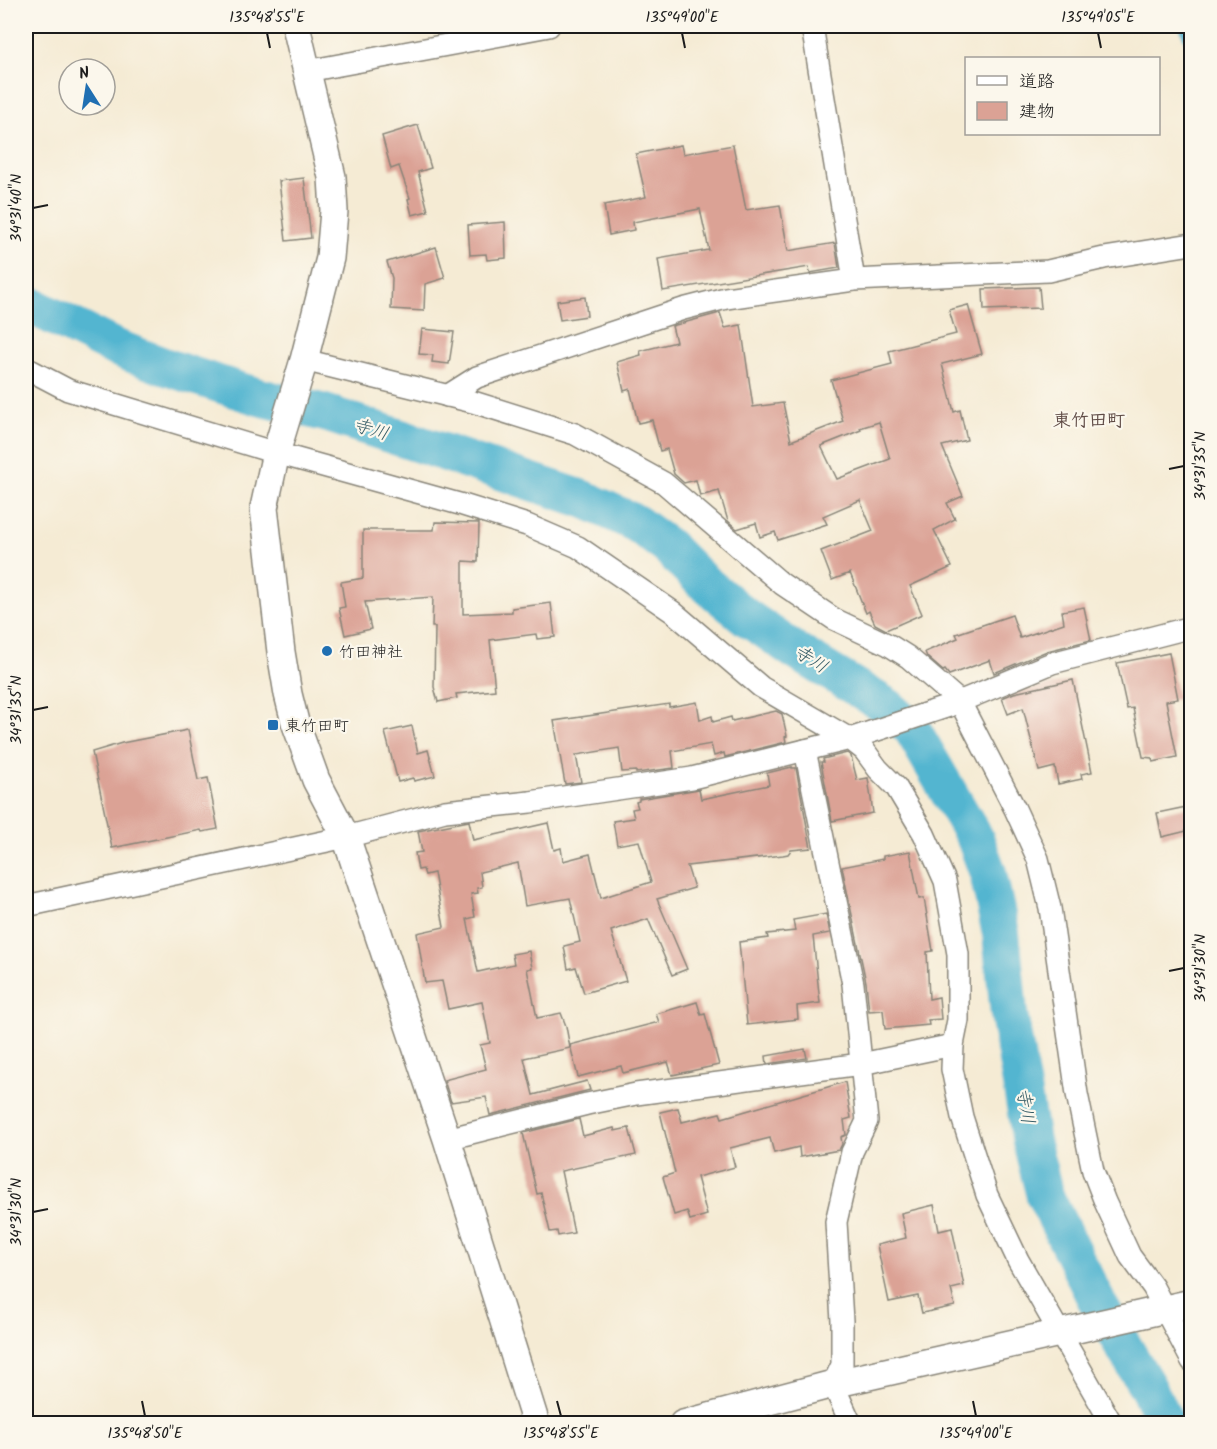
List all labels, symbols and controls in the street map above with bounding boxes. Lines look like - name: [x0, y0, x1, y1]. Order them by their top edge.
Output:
- text: 135°48'55"E: [229, 6, 306, 30]
- text: 135°49'00"E: [646, 6, 720, 30]
- text: 135°49'05"E: [1061, 6, 1136, 30]
- north arrow: [57, 57, 117, 117]
- legend: [965, 57, 1160, 135]
- text: N: [77, 61, 92, 87]
- text: 道路: [1019, 68, 1055, 97]
- text: 建物: [1019, 98, 1055, 127]
- text: 34°31'40"N: [5, 174, 29, 242]
- district label: 東竹田町: [1053, 407, 1125, 436]
- water label: 寺川: [349, 411, 392, 450]
- text: 34°31'35"N: [1189, 431, 1213, 501]
- water label: 寺川: [787, 638, 833, 682]
- place label: 竹田神社: [339, 640, 403, 665]
- marker: 竹田神社: [320, 644, 334, 658]
- text: 34°31'35"N: [5, 675, 29, 745]
- place label: 東竹田町: [285, 714, 349, 739]
- marker: 東竹田町: [266, 718, 280, 732]
- text: 34°31'30"N: [1189, 934, 1213, 1002]
- water label: 寺川: [1007, 1086, 1042, 1126]
- text: 34°31'30"N: [5, 1178, 29, 1246]
- text: 135°48'50"E: [107, 1422, 184, 1446]
- text: 135°48'55"E: [523, 1422, 600, 1446]
- text: 135°49'00"E: [940, 1422, 1014, 1446]

